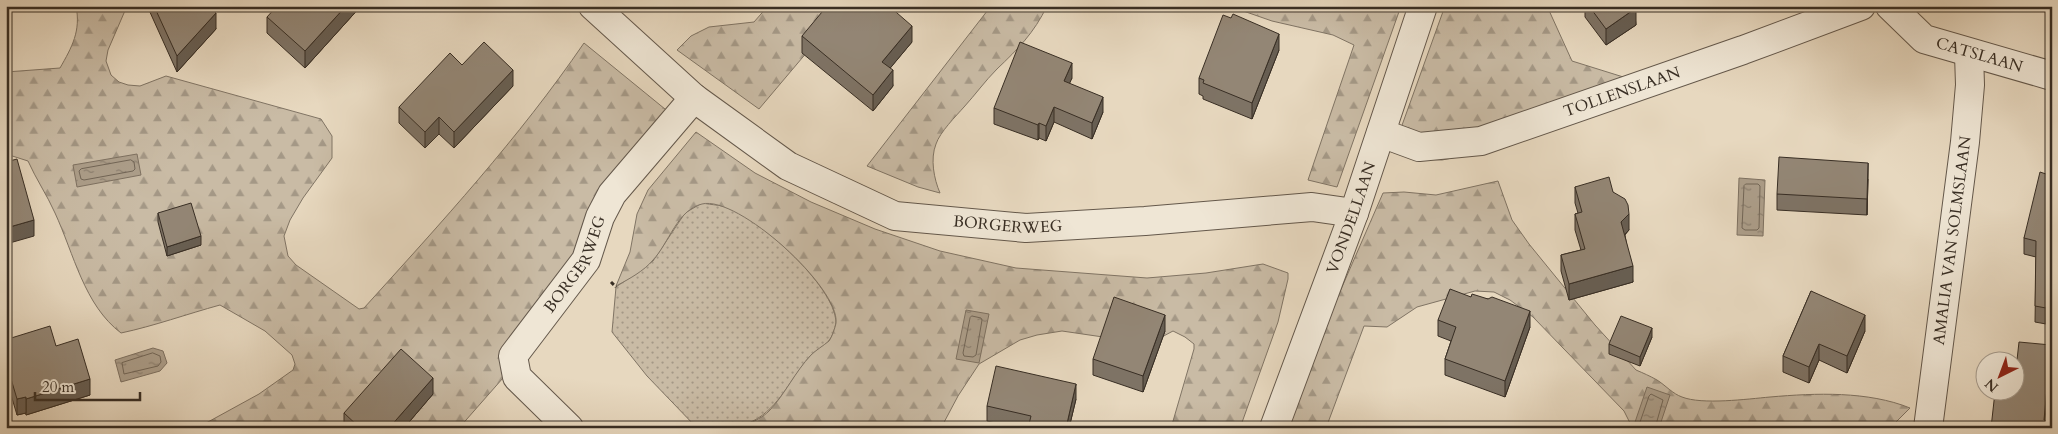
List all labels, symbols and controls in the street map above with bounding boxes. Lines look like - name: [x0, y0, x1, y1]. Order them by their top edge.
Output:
- street label: CATSLAAN: [1933, 32, 2026, 78]
- street label: TOLLENSLAAN: [1560, 61, 1684, 123]
- street label: AMALIA VAN SOLMSLAAN: [1928, 134, 1977, 346]
- street label: VONDELLAAN: [1321, 158, 1381, 277]
- street label: BORGERWEG: [952, 210, 1063, 239]
- street label: BORGERWEG: [539, 213, 611, 317]
- north arrow: [1976, 352, 2026, 402]
- scale bar: [35, 369, 140, 401]
- text: N: [1981, 374, 2003, 396]
- text: 20 m: [42, 377, 74, 397]

